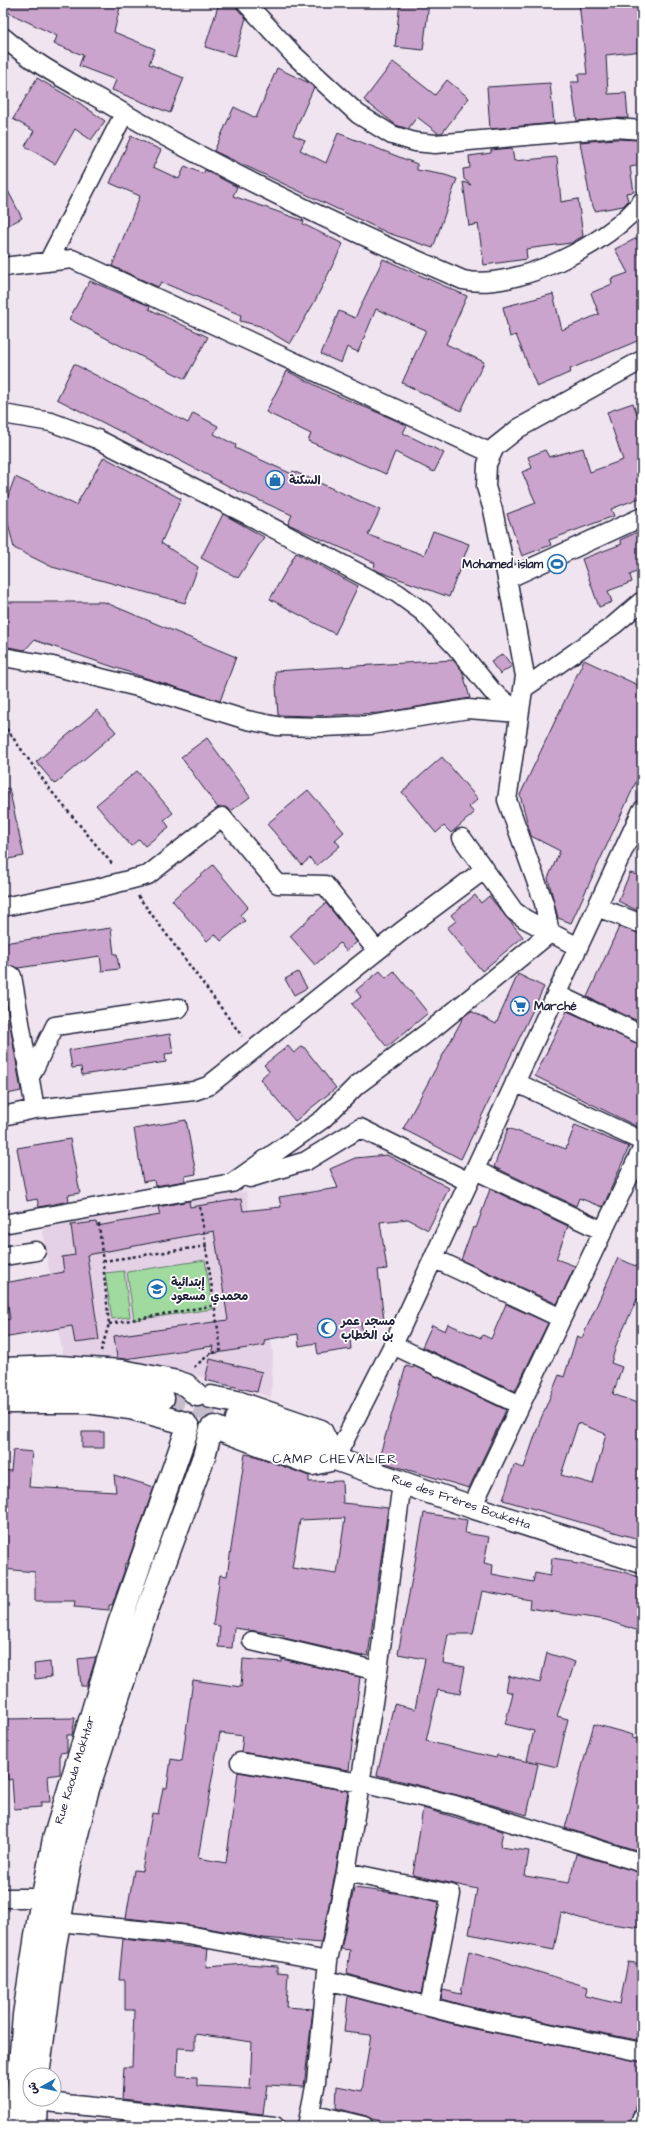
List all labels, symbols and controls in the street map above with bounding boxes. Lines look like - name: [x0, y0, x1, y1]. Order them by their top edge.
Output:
- shop icon: السكنة: [264, 469, 286, 491]
- place label: السكنة: [289, 472, 320, 489]
- sports icon: Mohamed islam: [546, 553, 568, 575]
- place label: Mohamed islam: [462, 556, 544, 573]
- supermarket icon: Marché: [509, 995, 531, 1017]
- place label: Marché: [534, 998, 577, 1015]
- place label: إبتدائية محمدي مسعود: [171, 1274, 248, 1305]
- school or university icon: إبتدائية محمدي مسعود: [146, 1278, 168, 1300]
- place label: مسجد عمر بن الخطاب: [340, 1313, 395, 1344]
- mosque icon: مسجد عمر بن الخطاب: [316, 1317, 338, 1339]
- district label: CAMP CHEVALIER: [273, 1450, 397, 1468]
- street label: Rue des Frères Bouketta: [389, 1470, 533, 1534]
- street label: Rue Kaoula Mokhtar: [50, 1713, 100, 1826]
- north arrow: [22, 2067, 62, 2107]
- text: ش: [24, 2081, 41, 2095]

